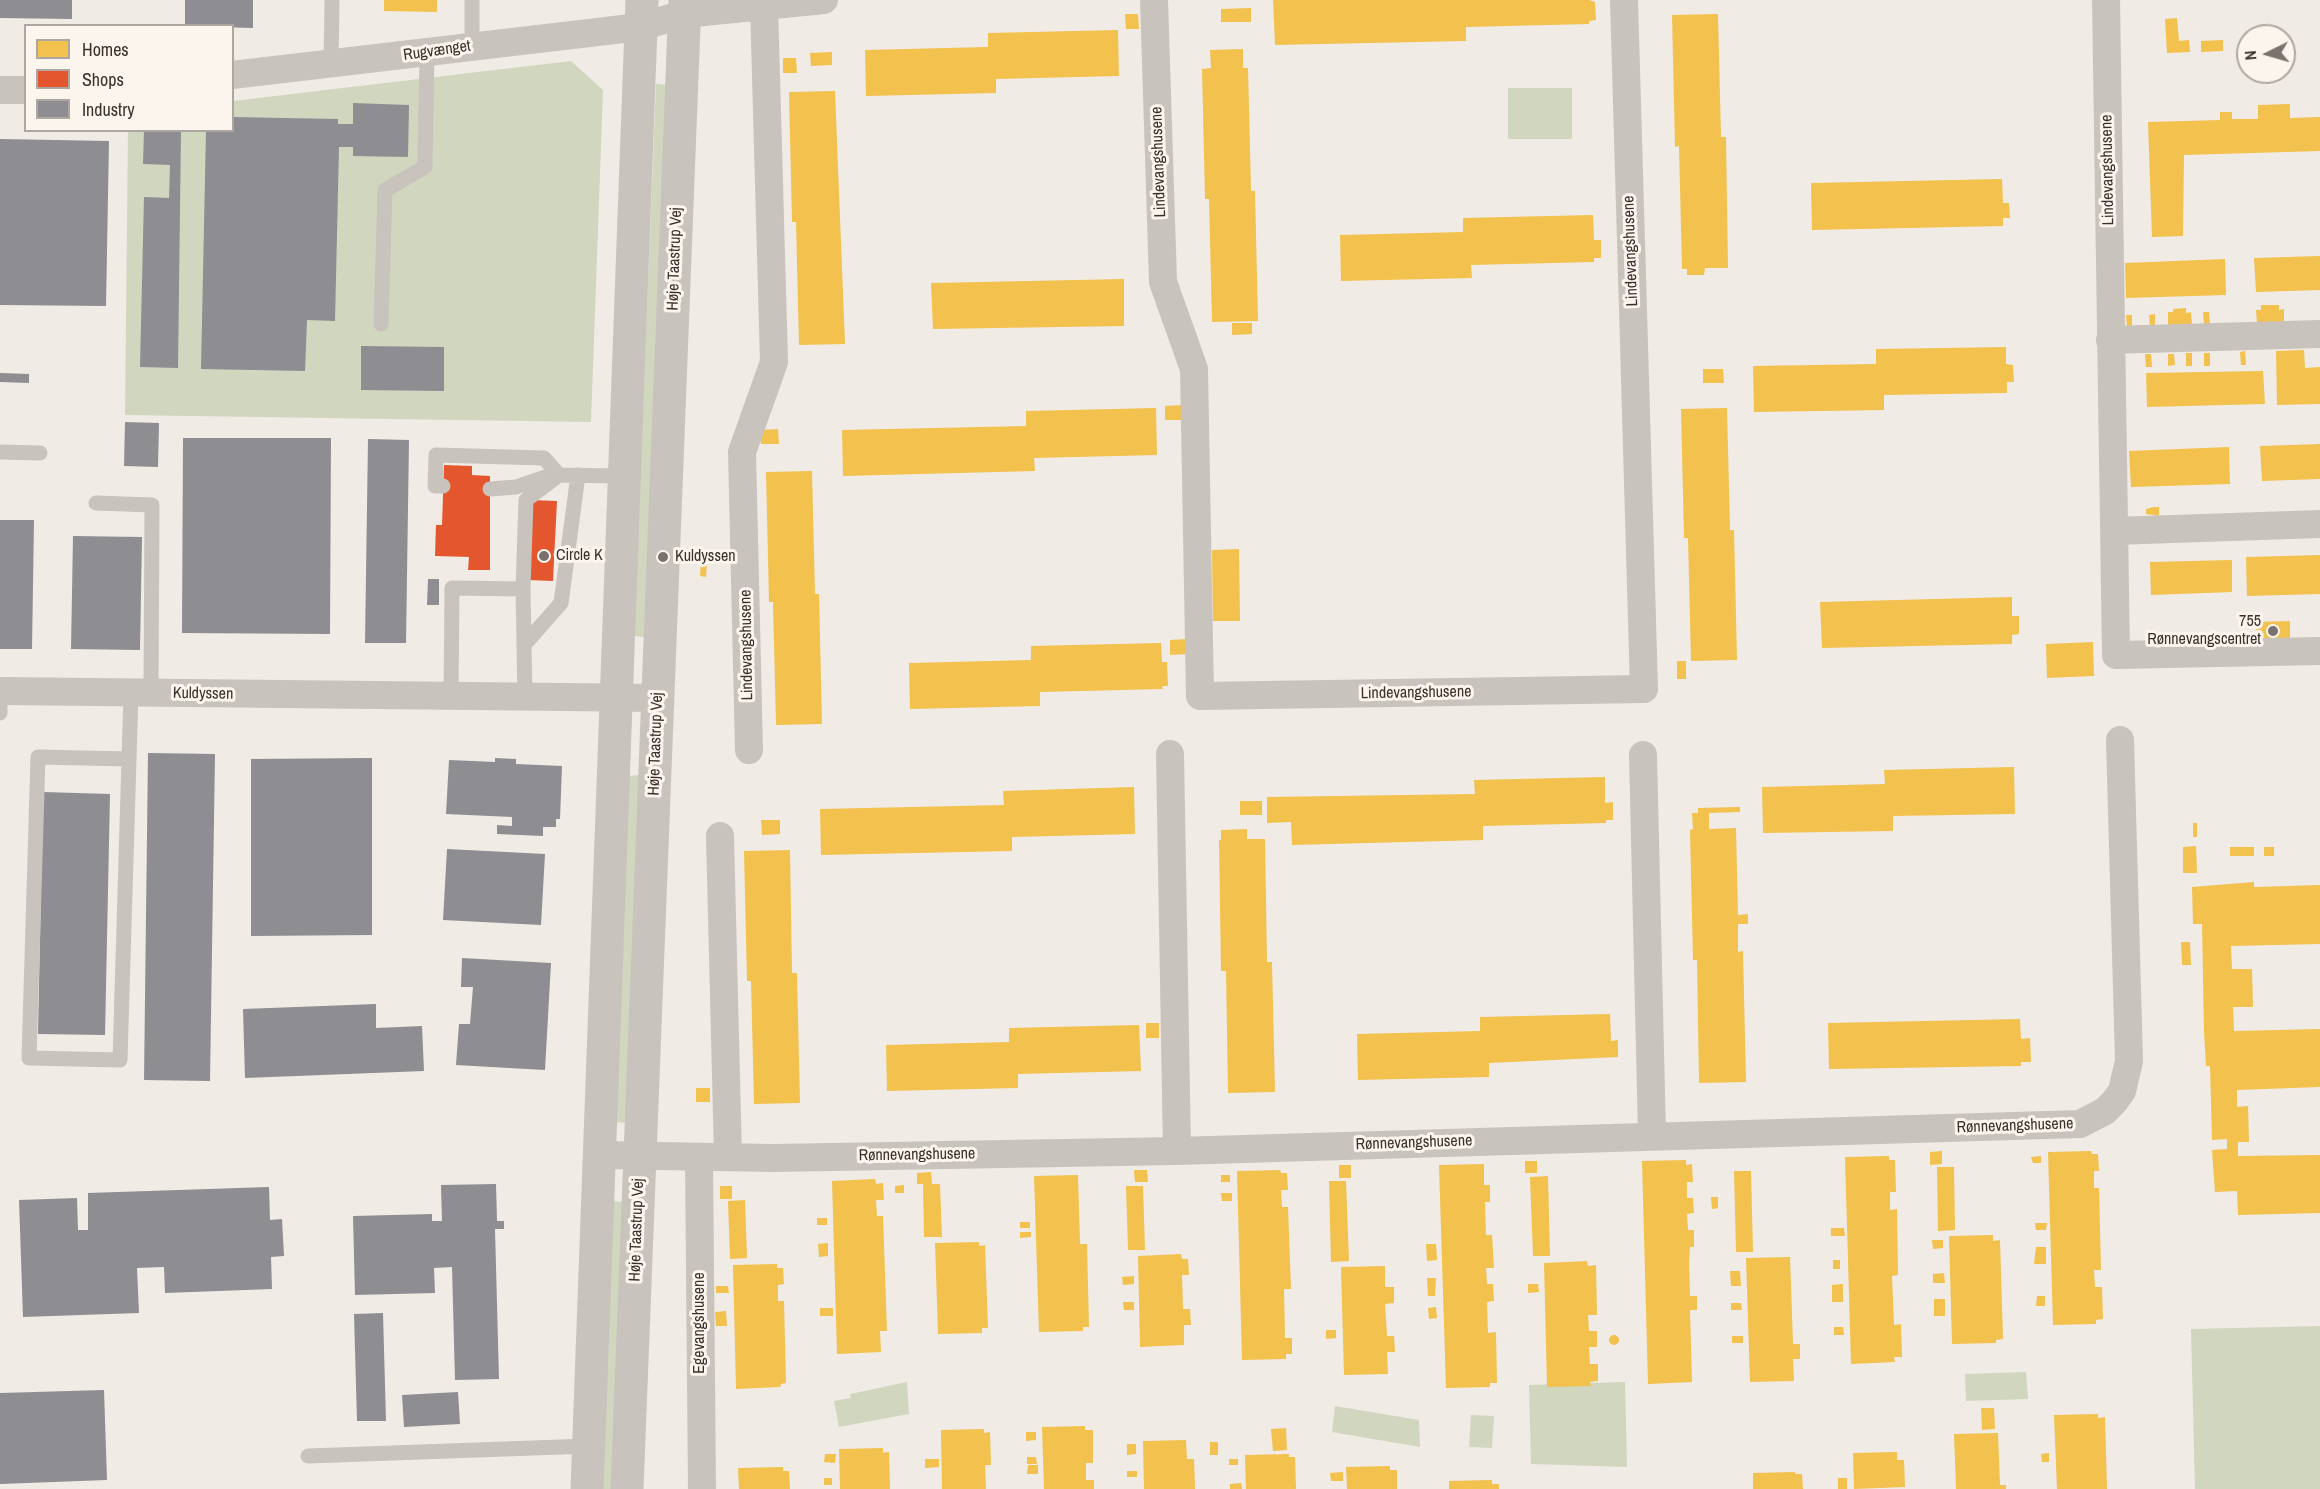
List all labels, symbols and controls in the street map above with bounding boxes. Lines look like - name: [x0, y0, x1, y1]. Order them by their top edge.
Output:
- legend: [24, 24, 234, 132]
- north arrow: [2236, 24, 2296, 84]
- text: Homes: [82, 37, 129, 62]
- street label: Rugvænget: [402, 37, 472, 65]
- text: N: [2239, 50, 2261, 61]
- text: Shops: [82, 67, 124, 92]
- text: Industry: [82, 97, 135, 122]
- street label: Lindevangshusene: [1147, 106, 1171, 218]
- street label: Lindevangshusene: [2097, 114, 2119, 226]
- street label: Lindevangshusene: [1619, 195, 1643, 307]
- street label: Høje Taastrup Vej: [664, 207, 686, 311]
- place label: Circle K: [556, 546, 603, 566]
- place label: Kuldyssen: [675, 547, 736, 567]
- marker: Circle K: [537, 549, 551, 563]
- marker: Kuldyssen: [656, 550, 670, 564]
- street label: Lindevangshusene: [736, 589, 758, 701]
- place label: 755 Rønnevangscentret: [2147, 612, 2261, 650]
- marker: 755 Rønnevangscentret: [2266, 624, 2280, 638]
- street label: Lindevangshusene: [1360, 682, 1472, 704]
- street label: Kuldyssen: [173, 684, 233, 704]
- street label: Høje Taastrup Vej: [645, 692, 667, 796]
- street label: Rønnevangshusene: [1956, 1114, 2074, 1138]
- street label: Rønnevangshusene: [1355, 1131, 1473, 1155]
- street label: Rønnevangshusene: [858, 1144, 976, 1166]
- street label: Høje Taastrup Vej: [626, 1178, 648, 1282]
- street label: Egevangshusene: [690, 1272, 710, 1374]

